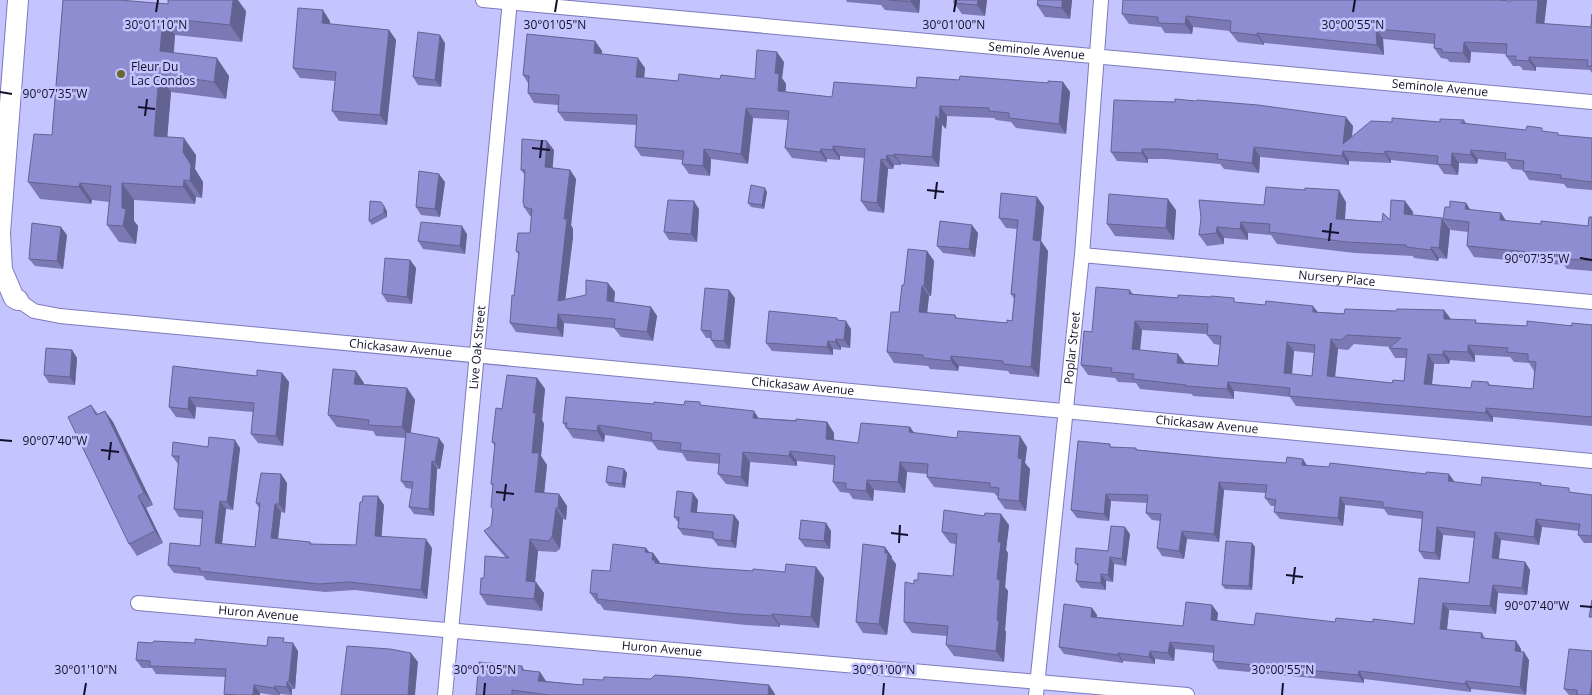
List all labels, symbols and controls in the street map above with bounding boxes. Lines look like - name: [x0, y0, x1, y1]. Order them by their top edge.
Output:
- text: 30°01'10"N: [125, 16, 187, 33]
- text: 30°01'05"N: [524, 16, 586, 33]
- text: 30°01'00"N: [923, 16, 985, 33]
- text: 30°00'55"N: [1322, 16, 1384, 33]
- street label: Seminole Avenue: [988, 38, 1086, 63]
- place label: Fleur Du Lac Condos: [131, 58, 195, 89]
- marker: Fleur Du Lac Condos: [115, 68, 127, 80]
- street label: Seminole Avenue: [1391, 75, 1489, 100]
- text: 90°07'35"W: [23, 85, 87, 102]
- text: 90°07'35"W: [1505, 250, 1569, 267]
- street label: Nursery Place: [1298, 266, 1376, 290]
- street label: Live Oak Street: [465, 305, 489, 390]
- street label: Poplar Street: [1060, 311, 1084, 385]
- street label: Chickasaw Avenue: [348, 334, 453, 361]
- street label: Chickasaw Avenue: [751, 372, 855, 399]
- street label: Chickasaw Avenue: [1155, 411, 1260, 437]
- text: 90°07'40"W: [23, 432, 87, 449]
- text: 90°07'40"W: [1505, 597, 1569, 614]
- street label: Huron Avenue: [218, 601, 300, 625]
- street label: Huron Avenue: [621, 636, 703, 660]
- text: 30°01'10"N: [55, 661, 117, 678]
- text: 30°01'05"N: [454, 661, 516, 678]
- text: 30°01'00"N: [853, 661, 915, 678]
- text: 30°00'55"N: [1252, 661, 1314, 678]

